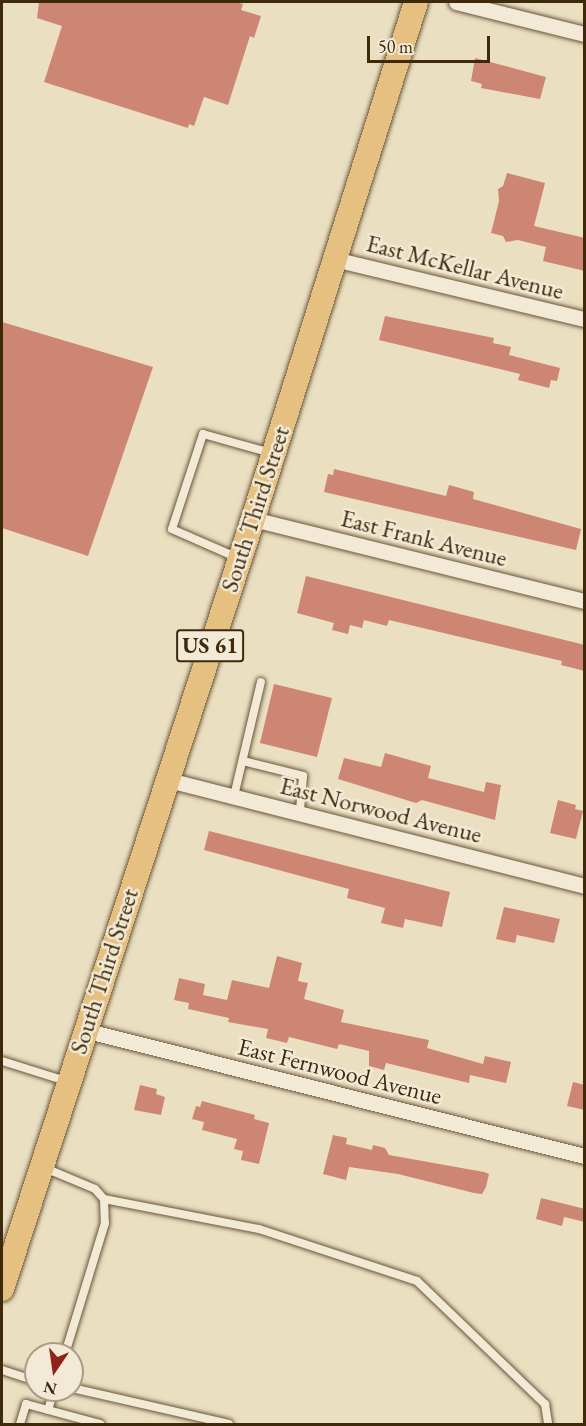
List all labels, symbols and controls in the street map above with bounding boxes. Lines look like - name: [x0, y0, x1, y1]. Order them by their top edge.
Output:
- scale bar: [370, 24, 493, 62]
- text: 50 m: [378, 35, 413, 58]
- street label: East McKellar Avenue: [364, 229, 566, 305]
- street label: South Third Street: [215, 423, 295, 595]
- street label: East Frank Avenue: [338, 503, 510, 573]
- road number: US 61: [176, 627, 244, 665]
- street label: East Norwood Avenue: [277, 771, 485, 849]
- street label: South Third Street: [64, 885, 144, 1057]
- street label: East Fernwood Avenue: [235, 1032, 445, 1110]
- north arrow: [24, 1342, 84, 1402]
- text: N: [42, 1376, 59, 1400]

